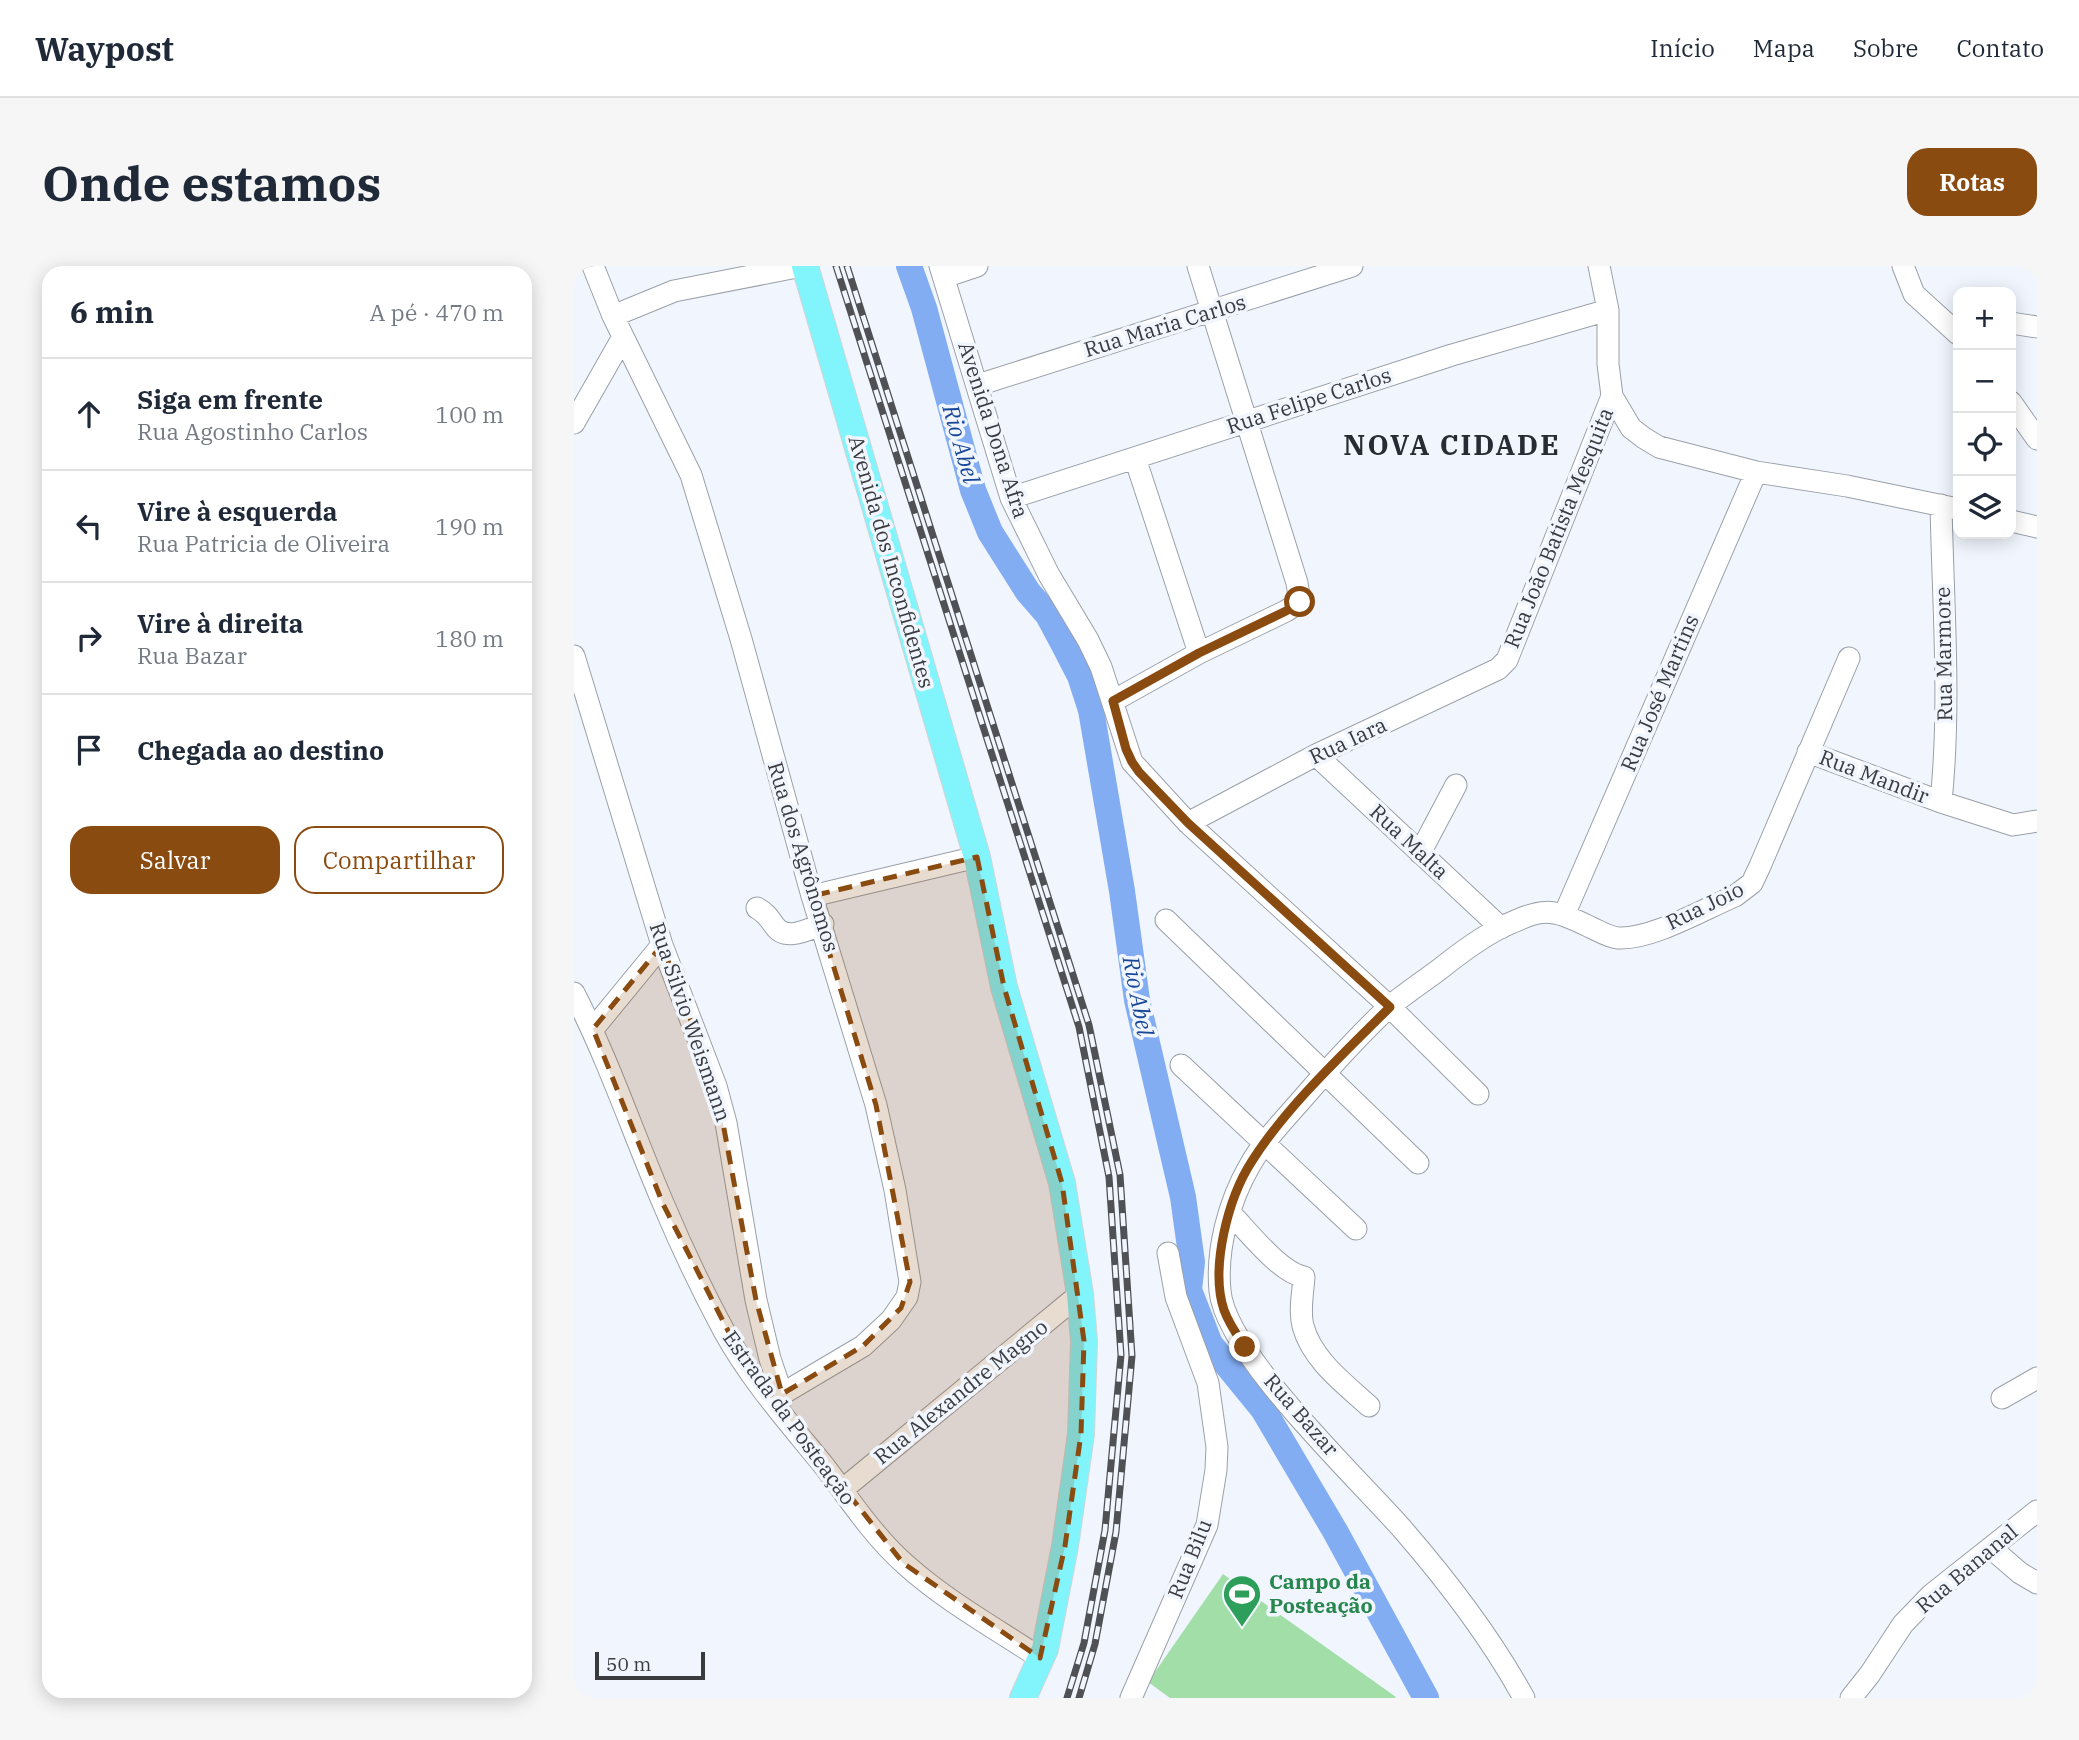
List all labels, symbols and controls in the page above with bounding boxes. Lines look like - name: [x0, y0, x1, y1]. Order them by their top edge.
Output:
- text: Waypost: [35, 27, 174, 70]
- text: Início: [1650, 32, 1715, 64]
- text: Mapa: [1753, 32, 1815, 64]
- text: Sobre: [1853, 32, 1918, 64]
- text: Contato: [1956, 32, 2044, 64]
- button: Rotas: [1907, 148, 2037, 216]
- text: Onde estamos: [42, 151, 381, 214]
- street label: Rua Maria Carlos: [1080, 287, 1249, 363]
- map controls: [1953, 287, 2016, 539]
- button: +: [1953, 287, 2016, 350]
- text: 6 min: [70, 292, 154, 331]
- text: A pé · 470 m: [369, 297, 504, 327]
- street label: Avenida Dona Afra: [952, 338, 1036, 522]
- button: −: [1953, 350, 2016, 413]
- street label: Rua Felipe Carlos: [1223, 360, 1395, 440]
- text: Siga em frente: [137, 382, 323, 416]
- icon: ahead: [70, 395, 108, 433]
- text: 100 m: [435, 399, 504, 429]
- water label: Rio Abel: [936, 400, 988, 487]
- street label: Rua João Batista Mesquita: [1497, 403, 1619, 652]
- button: locate: [1953, 413, 2016, 476]
- text: Rua Agostinho Carlos: [137, 416, 368, 446]
- district label: NOVA CIDADE: [1343, 426, 1561, 463]
- street label: Avenida dos Inconfidentes: [842, 432, 941, 691]
- button: layers: [1953, 476, 2016, 539]
- text: Vire à esquerda: [137, 494, 338, 528]
- icon: left: [70, 507, 108, 545]
- text: 190 m: [435, 511, 504, 541]
- text: Rua Patricia de Oliveira: [137, 528, 390, 558]
- route start: [1284, 586, 1315, 617]
- street label: Rua Marmore: [1928, 586, 1958, 722]
- text: Vire à direita: [137, 606, 304, 640]
- street label: Rua José Martins: [1613, 610, 1705, 775]
- icon: right: [70, 619, 108, 657]
- text: 180 m: [435, 623, 504, 653]
- text: Rua Bazar: [137, 640, 247, 670]
- street label: Rua Iara: [1304, 710, 1391, 770]
- icon: arrive: [70, 731, 108, 769]
- text: Chegada ao destino: [137, 733, 384, 767]
- street label: Rua Mandir: [1816, 742, 1934, 810]
- street label: Rua dos Agrônomos: [762, 758, 846, 955]
- street label: Rua Malta: [1364, 798, 1455, 885]
- button: Salvar: [70, 826, 280, 894]
- button: Compartilhar: [294, 826, 504, 894]
- street label: Rua Joio: [1661, 874, 1748, 936]
- street label: Rua Silvio Weismann: [644, 918, 738, 1125]
- water label: Rio Abel: [1116, 952, 1161, 1039]
- street label: Rua Alexandre Magno: [868, 1312, 1053, 1470]
- street label: Estrada da Posteação: [717, 1325, 863, 1510]
- route end: [1229, 1331, 1260, 1362]
- street label: Rua Bazar: [1258, 1367, 1346, 1462]
- street label: Rua Bilu: [1160, 1515, 1218, 1603]
- street label: Rua Bananal: [1909, 1517, 2023, 1619]
- place label: Campo da Posteação: [1269, 1567, 1373, 1619]
- sports icon: Campo da Posteação: [1221, 1573, 1263, 1628]
- scale bar: [595, 1649, 705, 1681]
- text: 50 m: [606, 1652, 651, 1676]

